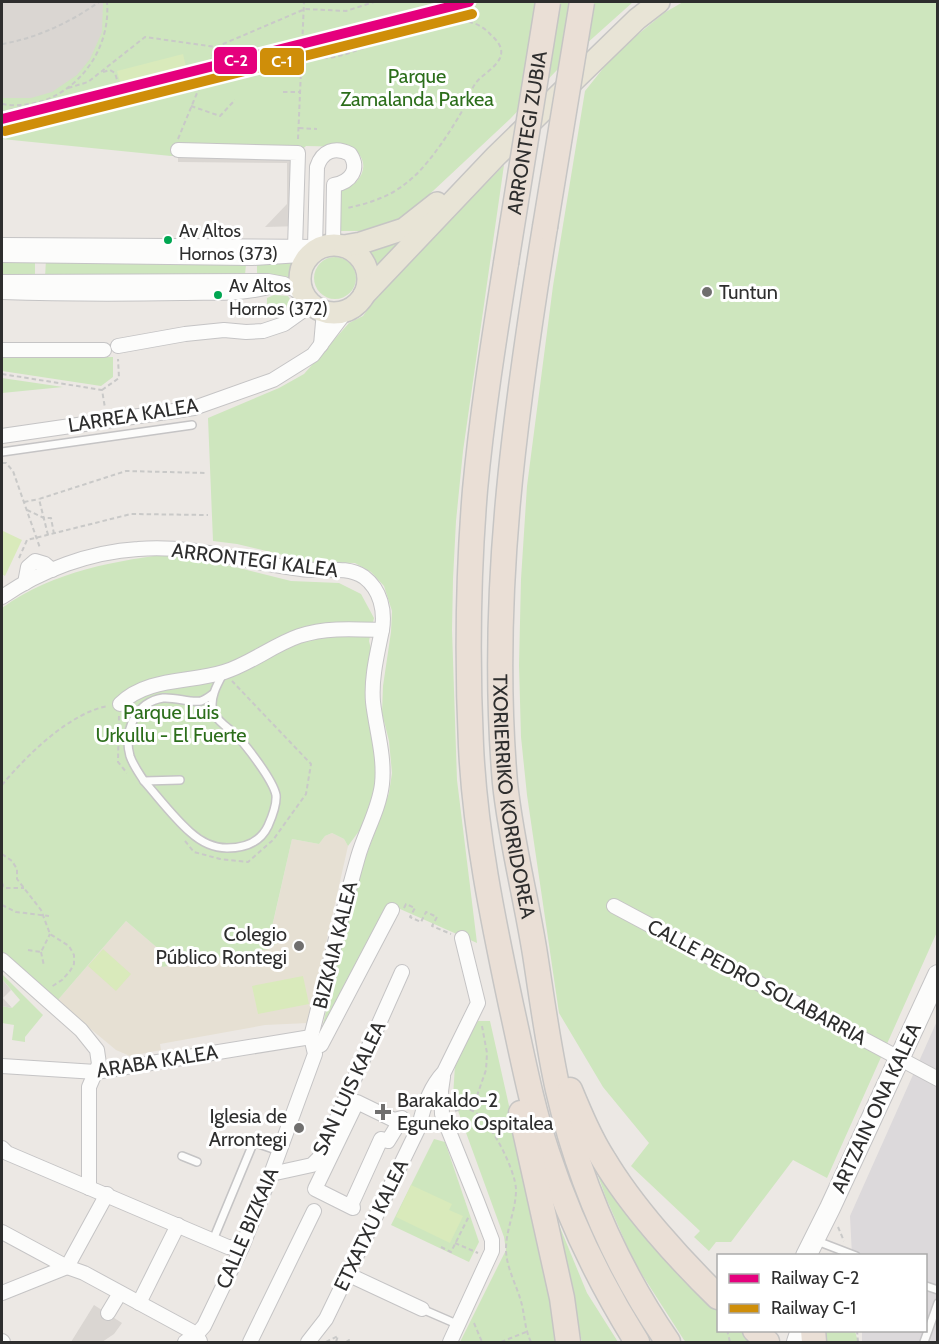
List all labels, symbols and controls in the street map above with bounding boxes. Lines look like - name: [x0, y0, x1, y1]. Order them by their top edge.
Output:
- line badge: C-2: [213, 46, 258, 75]
- line badge: C-1: [259, 47, 305, 76]
- street label: ARRONTEGI ZUBIA: [502, 48, 552, 216]
- text: C-2: [224, 51, 248, 70]
- text: C-1: [271, 52, 293, 71]
- park label: Parque Zamalanda Parkea: [340, 64, 494, 111]
- place label: Av Altos Hornos (373): [179, 220, 278, 265]
- marker: Av Altos Hornos (373): [162, 234, 174, 246]
- place label: Av Altos Hornos (372): [229, 275, 328, 320]
- place label: Tuntun: [719, 280, 778, 304]
- marker: Tuntun: [700, 285, 714, 299]
- marker: Av Altos Hornos (372): [212, 289, 224, 301]
- street label: LARREA KALEA: [66, 393, 200, 437]
- street label: ARRONTEGI KALEA: [170, 538, 340, 582]
- street label: TXORIERRIKO KORRIDOREA: [488, 674, 541, 921]
- park label: Parque Luis Urkullu - El Fuerte: [95, 700, 247, 747]
- street label: BIZKAIA KALEA: [308, 878, 363, 1011]
- street label: CALLE PEDRO SOLABARRIA: [643, 914, 871, 1050]
- place label: Colegio Público Rontegi: [156, 922, 287, 969]
- marker: Colegio Público Rontegi: [292, 939, 306, 953]
- street label: SAN LUIS KALEA: [307, 1017, 391, 1159]
- street label: ARTZAIN ONA KALEA: [826, 1018, 926, 1197]
- street label: ARABA KALEA: [95, 1039, 220, 1082]
- place label: Barakaldo-2 Eguneko Ospitalea: [397, 1088, 554, 1135]
- marker: Barakaldo-2 Eguneko Ospitalea: [374, 1103, 392, 1121]
- place label: Iglesia de Arrontegi: [209, 1104, 287, 1151]
- marker: Iglesia de Arrontegi: [292, 1121, 306, 1135]
- street label: ETXATXU KALEA: [329, 1155, 414, 1295]
- street label: CALLE BIZKAIA: [211, 1163, 284, 1292]
- legend: [717, 1254, 927, 1332]
- text: Railway C-2: [771, 1267, 860, 1289]
- text: Railway C-1: [771, 1297, 856, 1319]

